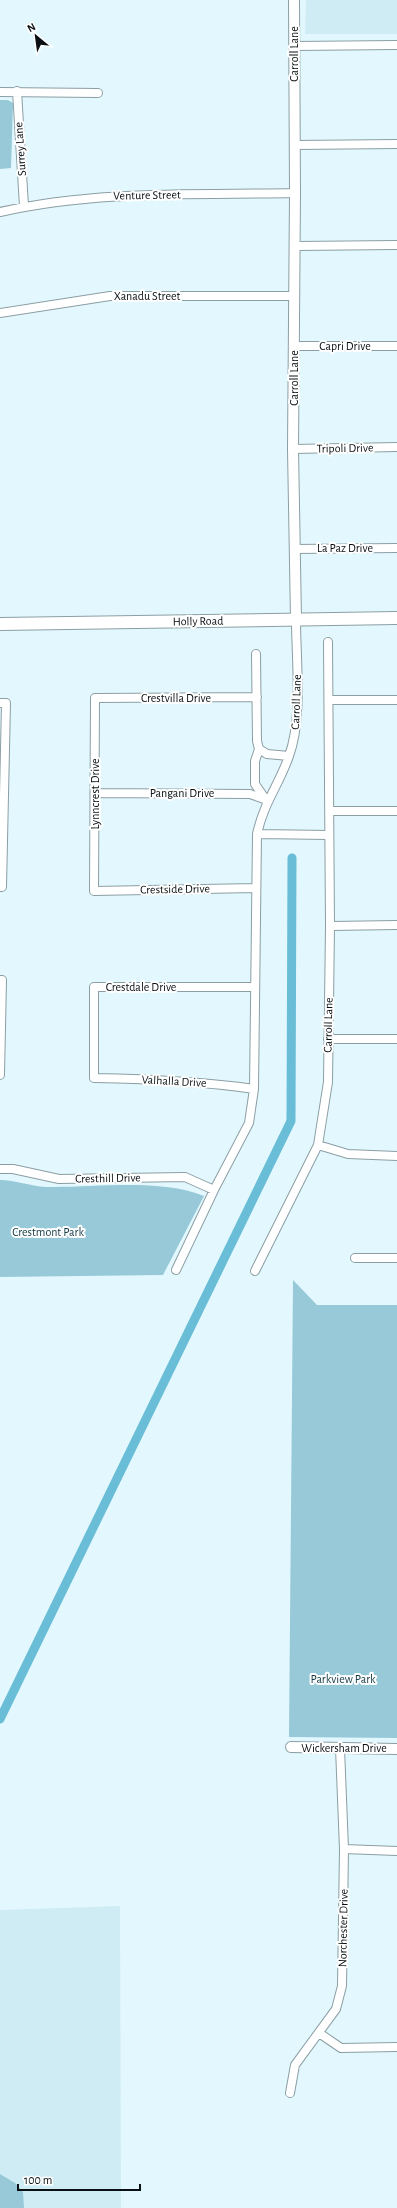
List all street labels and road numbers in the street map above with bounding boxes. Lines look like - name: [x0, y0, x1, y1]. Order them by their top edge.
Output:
- street label: Carroll Lane: [288, 26, 300, 82]
- street label: Surrey Lane: [12, 121, 29, 176]
- street label: Venture Street: [113, 188, 181, 202]
- street label: Xanadu Street: [114, 290, 181, 302]
- street label: Capri Drive: [319, 340, 371, 352]
- street label: Carroll Lane: [288, 350, 300, 406]
- street label: Tripoli Drive: [317, 442, 373, 454]
- street label: La Paz Drive: [317, 542, 373, 554]
- street label: Holly Road: [173, 615, 223, 628]
- street label: Carroll Lane: [289, 674, 303, 730]
- street label: Crestvilla Drive: [141, 692, 211, 704]
- street label: Lynncrest Drive: [89, 758, 102, 830]
- street label: Pangani Drive: [150, 787, 214, 799]
- street label: Crestside Drive: [140, 882, 210, 896]
- street label: Crestdale Drive: [106, 981, 176, 993]
- street label: Carroll Lane: [322, 997, 334, 1053]
- street label: Valhalla Drive: [141, 1073, 207, 1089]
- street label: Cresthill Drive: [75, 1171, 141, 1185]
- street label: Wickersham Drive: [301, 1742, 387, 1754]
- street label: Norchester Drive: [336, 1889, 350, 1967]

